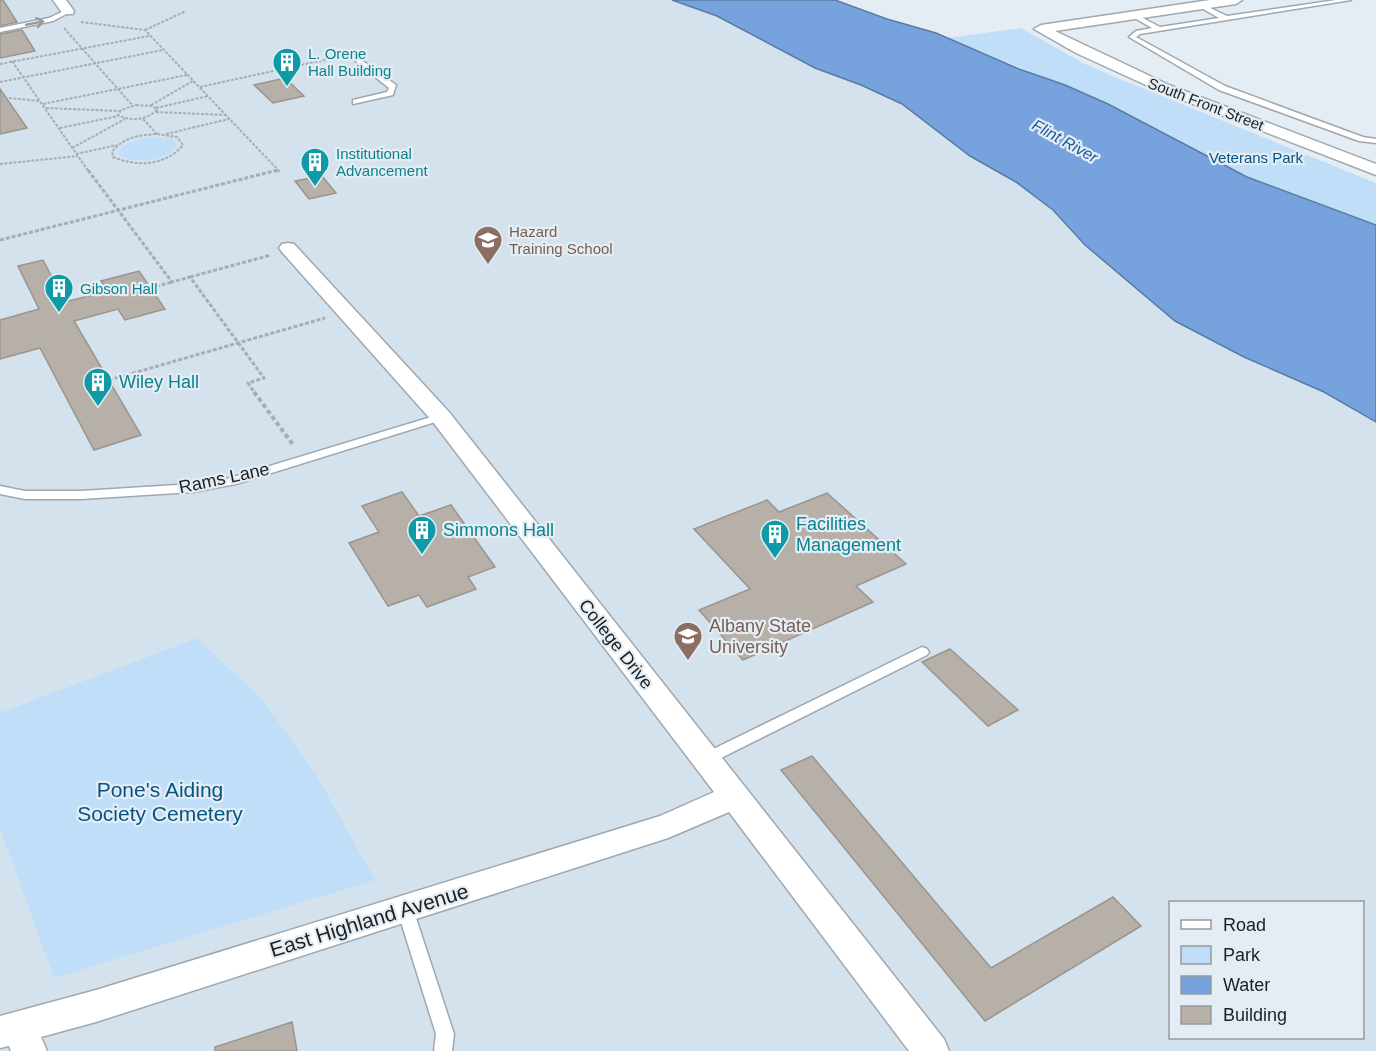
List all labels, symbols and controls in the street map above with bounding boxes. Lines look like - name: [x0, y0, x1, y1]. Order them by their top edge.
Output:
- one-way arrow: [25, 17, 45, 28]
- place label: L. Orene Hall Building: [308, 45, 391, 79]
- building icon: L. Orene Hall Building: [271, 46, 303, 88]
- street label: South Front Street: [1146, 74, 1267, 134]
- water label: Flint River: [1029, 116, 1101, 166]
- place label: Institutional Advancement: [336, 145, 429, 179]
- building icon: Institutional Advancement: [299, 146, 331, 188]
- park label: Veterans Park: [1209, 149, 1304, 166]
- place label: Hazard Training School: [509, 223, 613, 257]
- school or university icon: Hazard Training School: [472, 224, 504, 266]
- building icon: Gibson Hall: [43, 272, 75, 314]
- place label: Gibson Hall: [80, 280, 158, 297]
- building icon: Wiley Hall: [82, 366, 114, 408]
- place label: Wiley Hall: [119, 372, 199, 392]
- street label: Rams Lane: [177, 459, 271, 497]
- building icon: Simmons Hall: [406, 514, 438, 556]
- place label: Facilities Management: [796, 514, 901, 555]
- building icon: Facilities Management: [759, 518, 791, 560]
- place label: Simmons Hall: [443, 520, 554, 540]
- street label: College Drive: [575, 595, 657, 693]
- place label: Albany State University: [709, 616, 811, 657]
- school or university icon: Albany State University: [672, 620, 704, 662]
- park label: Pone's Aiding Society Cemetery: [77, 778, 243, 825]
- street label: East Highland Avenue: [267, 879, 471, 961]
- legend: [1169, 901, 1364, 1039]
- text: Road: [1223, 915, 1266, 935]
- text: Park: [1223, 945, 1261, 965]
- text: Water: [1223, 975, 1270, 995]
- text: Building: [1223, 1005, 1287, 1025]

